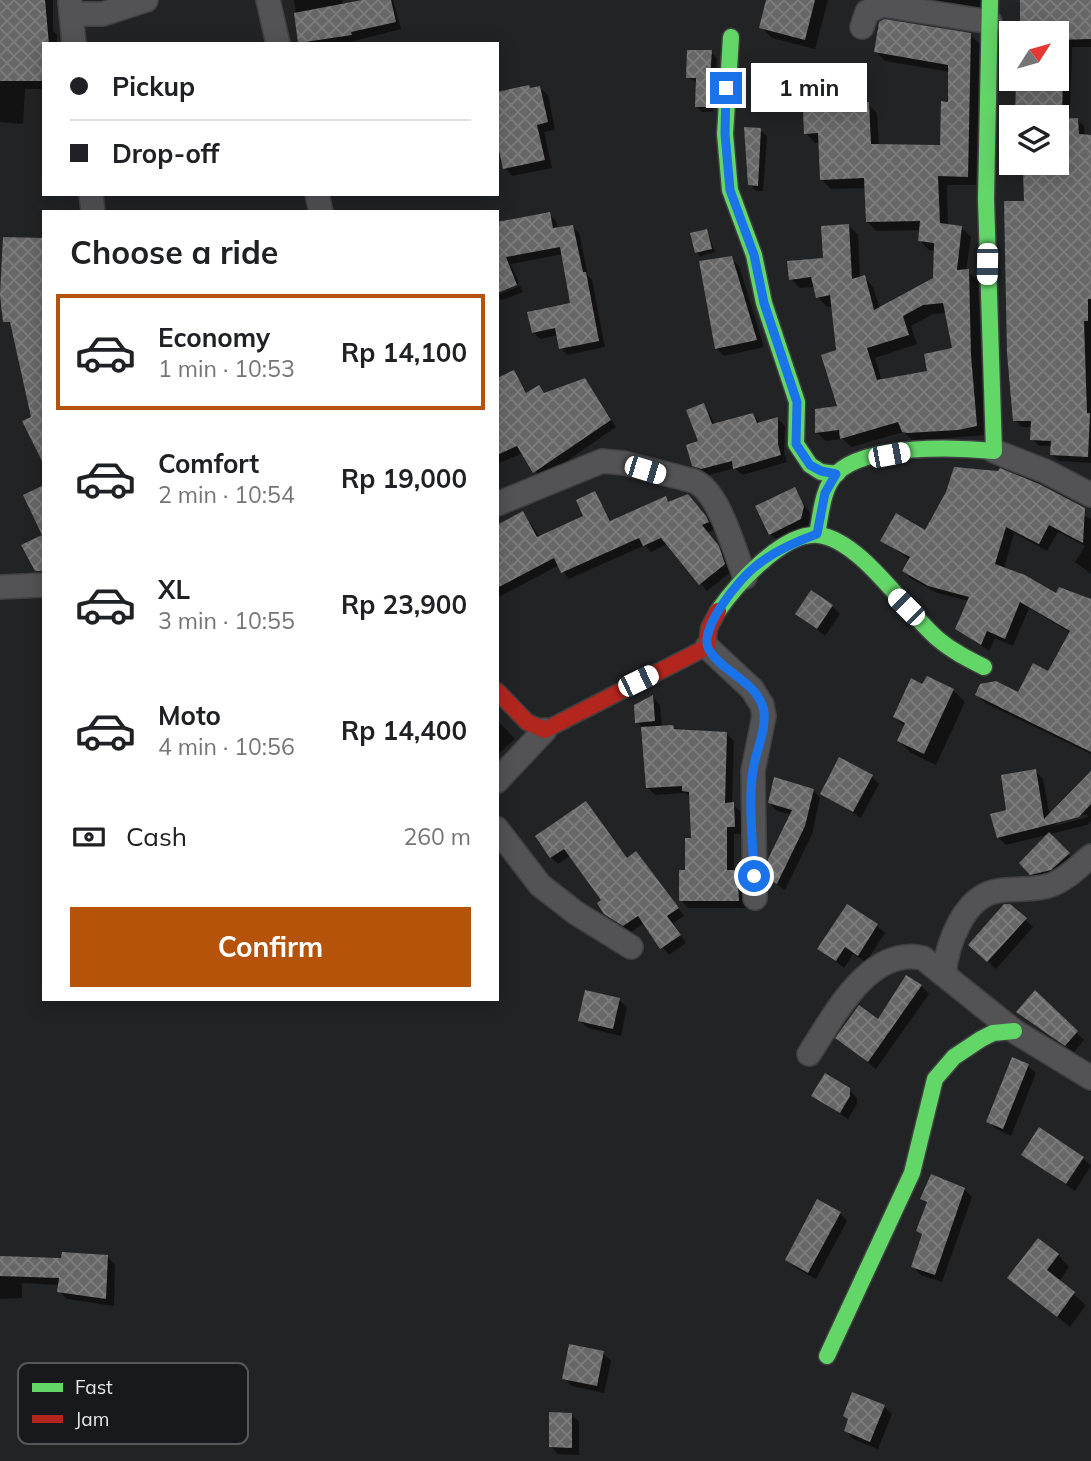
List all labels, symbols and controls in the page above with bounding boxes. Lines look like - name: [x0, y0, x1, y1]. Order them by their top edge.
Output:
- north arrow: [999, 21, 1069, 91]
- map controls: [999, 21, 1069, 175]
- callout: 1 min: [750, 64, 866, 112]
- text: Pickup: [112, 70, 195, 103]
- route end: [710, 72, 742, 104]
- text: 1 min: [779, 73, 839, 102]
- button: layers: [999, 105, 1069, 175]
- text: Drop-off: [112, 137, 219, 170]
- text: Choose a ride: [70, 232, 278, 272]
- car: [977, 243, 998, 285]
- icon: car: [74, 321, 137, 384]
- text: Economy: [158, 321, 270, 354]
- text: Rp 14,100: [341, 336, 467, 369]
- text: 1 min · 10:53: [158, 354, 295, 383]
- car: [867, 441, 912, 469]
- icon: car: [74, 447, 137, 510]
- text: Comfort: [158, 447, 259, 480]
- car: [622, 454, 669, 486]
- text: Rp 19,000: [341, 462, 467, 495]
- text: 2 min · 10:54: [158, 480, 295, 509]
- icon: car: [74, 573, 137, 636]
- text: XL: [158, 573, 190, 606]
- car: [884, 585, 929, 629]
- text: Rp 23,900: [341, 588, 467, 621]
- text: 3 min · 10:55: [158, 606, 295, 635]
- car: [615, 662, 662, 700]
- icon: car: [74, 699, 137, 762]
- text: Moto: [158, 699, 221, 732]
- text: Rp 14,400: [341, 714, 467, 747]
- text: 4 min · 10:56: [158, 732, 295, 761]
- icon: cash: [70, 818, 108, 856]
- text: Cash: [126, 820, 187, 853]
- text: 260 m: [403, 822, 471, 851]
- route start: [738, 860, 770, 892]
- button: Confirm: [70, 907, 471, 987]
- legend: [18, 1363, 248, 1444]
- text: Fast: [75, 1375, 113, 1399]
- text: Jam: [75, 1407, 109, 1431]

